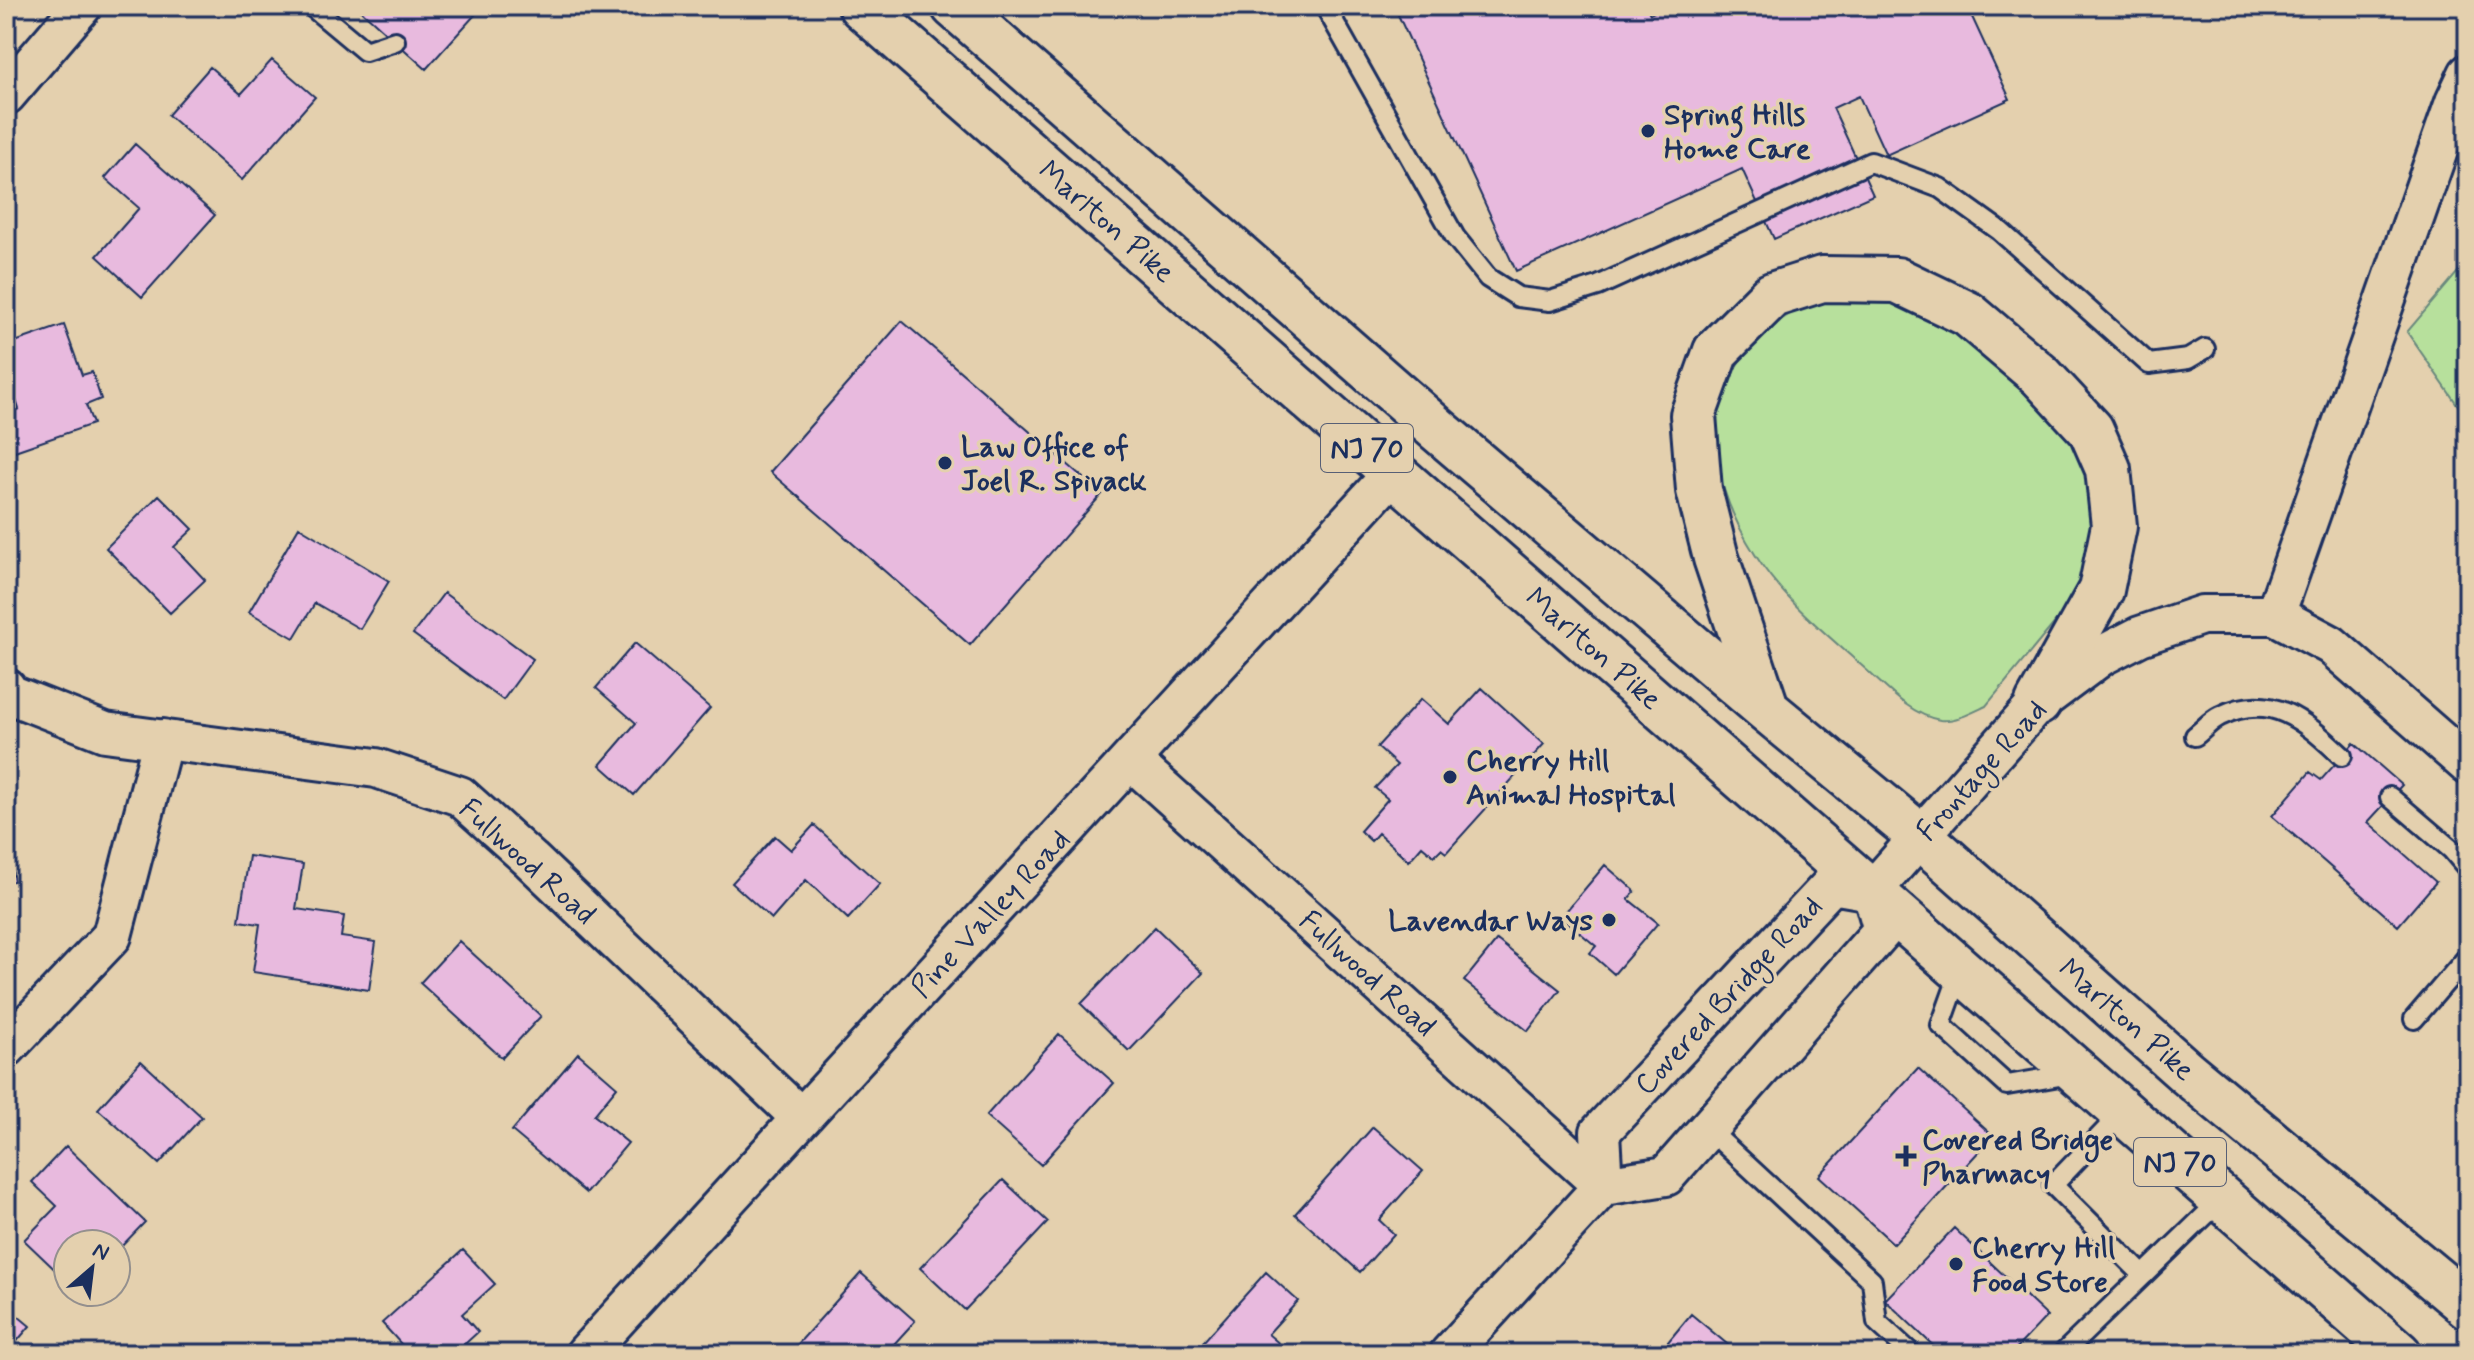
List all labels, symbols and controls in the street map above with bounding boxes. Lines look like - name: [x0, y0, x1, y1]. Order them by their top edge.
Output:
- place label: Spring Hills Home Care: [1664, 96, 1811, 169]
- marker: Spring Hills Home Care: [1639, 122, 1657, 140]
- street label: Marlton Pike: [1029, 152, 1183, 292]
- road number: NJ 70: [1321, 424, 1413, 472]
- place label: Law Office of Joel R. Spivack: [961, 428, 1147, 501]
- marker: Law Office of Joel R. Spivack: [936, 454, 954, 472]
- street label: Marlton Pike: [1516, 579, 1670, 719]
- street label: Frontage Road: [1908, 692, 2058, 851]
- place label: Cherry Hill Animal Hospital: [1466, 742, 1675, 815]
- marker: Cherry Hill Animal Hospital: [1441, 768, 1459, 786]
- street label: Fullwood Road: [450, 790, 604, 934]
- street label: Pine Valley Road: [903, 821, 1079, 1007]
- street label: Covered Bridge Road: [1627, 888, 1833, 1105]
- street label: Fullwood Road: [1290, 902, 1444, 1046]
- place label: Lavendar Ways: [1388, 902, 1594, 941]
- marker: Lavendar Ways: [1600, 911, 1618, 929]
- street label: Marlton Pike: [2049, 950, 2203, 1090]
- place label: Covered Bridge Pharmacy: [1922, 1121, 2113, 1194]
- road number: NJ 70: [2134, 1138, 2226, 1186]
- marker: Covered Bridge Pharmacy: [1897, 1147, 1915, 1165]
- north arrow: [52, 1228, 132, 1308]
- place label: Cherry Hill Food Store: [1972, 1229, 2115, 1302]
- text: N: [87, 1236, 113, 1268]
- marker: Cherry Hill Food Store: [1947, 1255, 1965, 1273]

